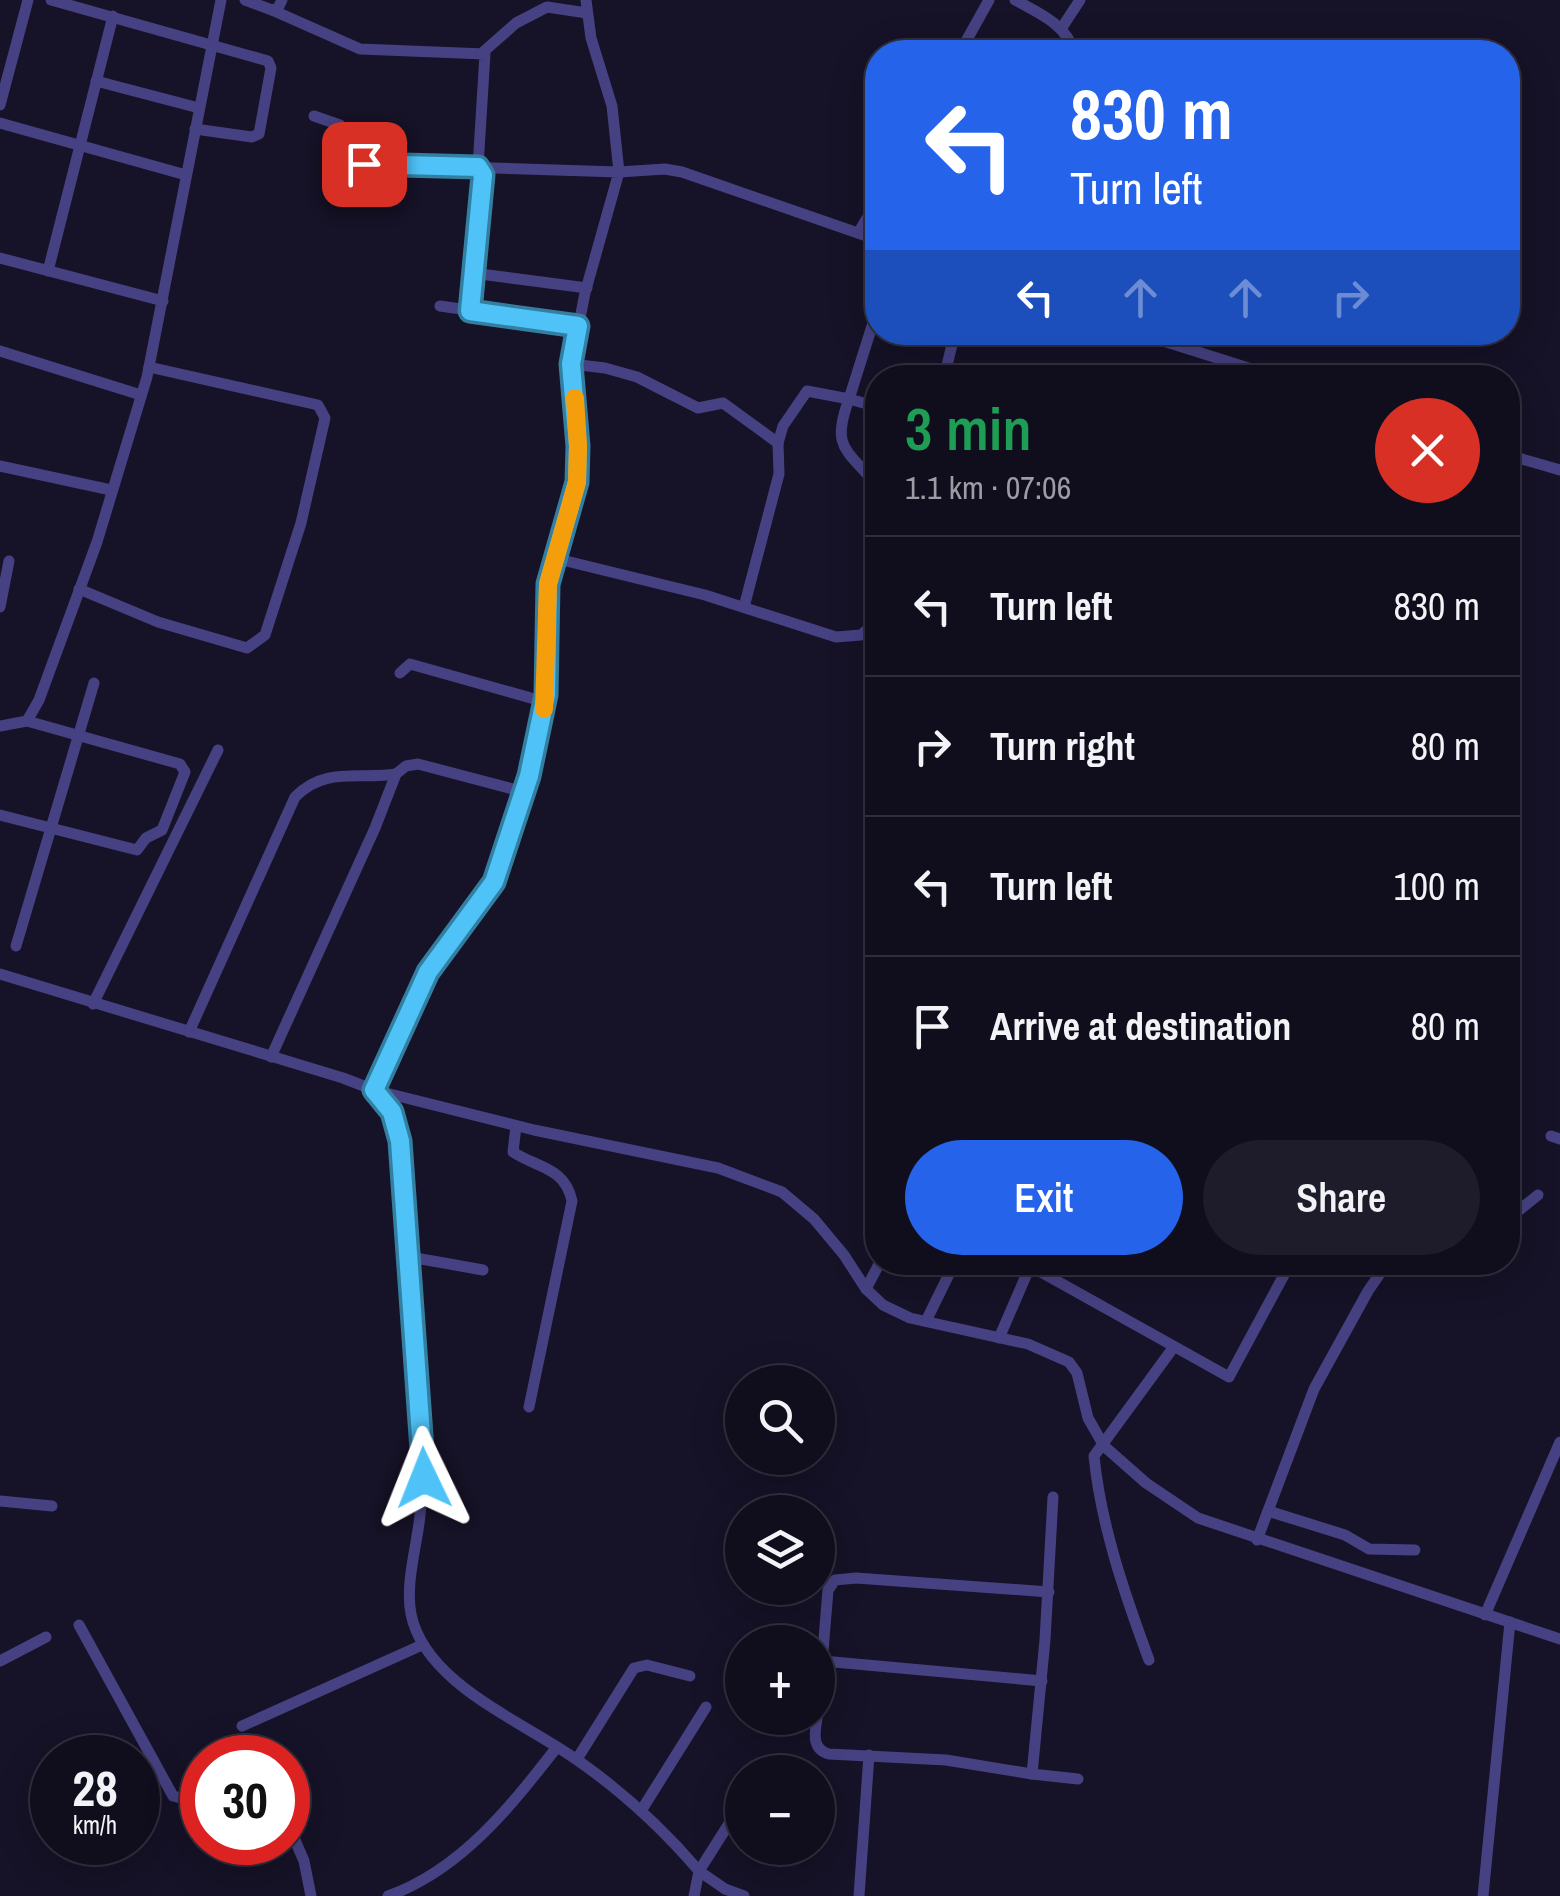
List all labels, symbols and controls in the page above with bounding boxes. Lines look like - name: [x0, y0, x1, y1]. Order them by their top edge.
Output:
- text: 830 m: [1070, 67, 1233, 161]
- icon: left: [905, 80, 1035, 210]
- pin: [322, 122, 407, 207]
- icon: arrive: [337, 137, 392, 192]
- text: Turn left: [1070, 157, 1202, 218]
- icon: left: [1008, 270, 1063, 325]
- icon: ahead: [1113, 270, 1168, 325]
- icon: ahead: [1218, 270, 1273, 325]
- icon: right: [1323, 270, 1378, 325]
- text: 3 min: [905, 388, 1032, 469]
- button: close: [1375, 398, 1480, 503]
- text: 1.1 km · 07:06: [905, 466, 1071, 509]
- icon: left: [905, 579, 960, 634]
- text: Turn left: [990, 581, 1112, 632]
- text: 830 m: [1393, 581, 1480, 632]
- icon: right: [905, 719, 960, 774]
- text: Turn right: [990, 721, 1135, 772]
- text: 80 m: [1411, 721, 1480, 772]
- icon: left: [905, 859, 960, 914]
- text: Turn left: [990, 861, 1112, 912]
- text: 100 m: [1393, 861, 1480, 912]
- icon: arrive: [905, 999, 960, 1054]
- text: Arrive at destination: [990, 1001, 1291, 1052]
- text: 80 m: [1411, 1001, 1480, 1052]
- button: Exit: [905, 1140, 1183, 1255]
- button: Share: [1203, 1140, 1480, 1255]
- map controls: [725, 1365, 835, 1865]
- button: search: [725, 1365, 835, 1475]
- position arrow: [372, 1426, 476, 1530]
- button: layers: [725, 1495, 835, 1605]
- button: +: [725, 1625, 835, 1735]
- speed limit sign: 30: [180, 1735, 310, 1865]
- text: 28: [72, 1754, 118, 1822]
- button: −: [725, 1755, 835, 1865]
- text: km/h: [73, 1808, 117, 1842]

